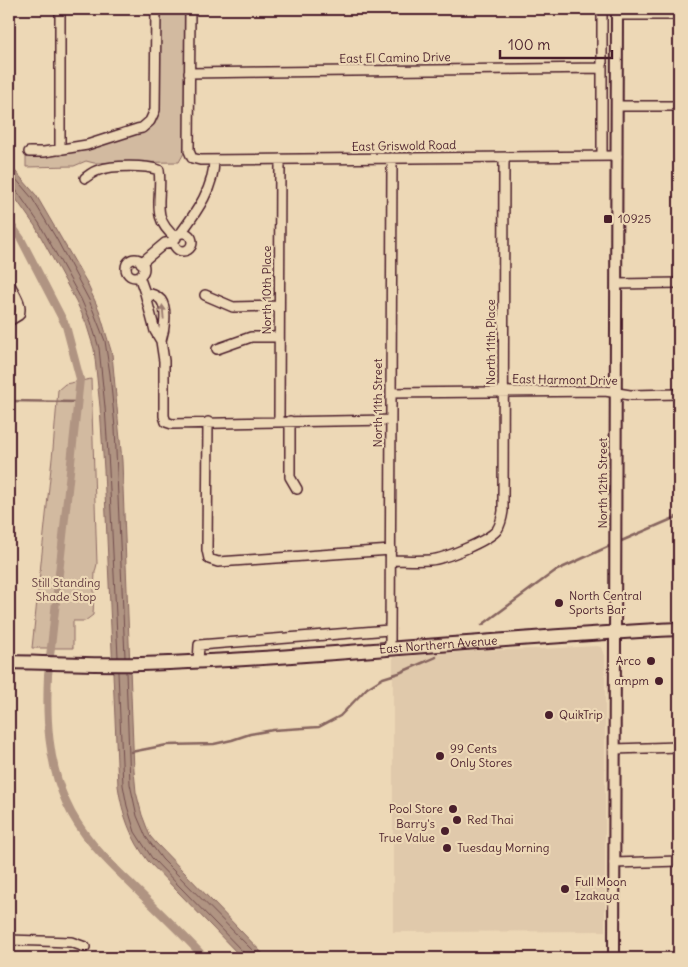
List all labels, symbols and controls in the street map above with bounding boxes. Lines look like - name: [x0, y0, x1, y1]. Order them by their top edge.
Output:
- scale bar: [500, 28, 613, 60]
- text: 100 m: [508, 35, 550, 54]
- street label: East El Camino Drive: [339, 49, 451, 66]
- street label: East Griswold Road: [352, 137, 456, 154]
- place label: 10925: [618, 211, 651, 226]
- marker: 10925: [602, 213, 614, 225]
- street label: North 10th Place: [259, 245, 274, 335]
- street label: North 11th Place: [483, 299, 498, 385]
- one-way arrow: [159, 304, 167, 320]
- street label: North 11th Street: [370, 358, 385, 448]
- street label: East Harmont Drive: [512, 371, 618, 388]
- street label: North 12th Street: [595, 438, 610, 528]
- park label: Still Standing Shade Stop: [31, 575, 101, 604]
- place label: North Central Sports Bar: [569, 588, 642, 617]
- marker: North Central Sports Bar: [553, 597, 565, 609]
- street label: East Northern Avenue: [379, 632, 498, 657]
- place label: Arco: [616, 653, 641, 668]
- marker: Arco: [645, 655, 657, 667]
- place label: ampm: [614, 673, 649, 688]
- marker: ampm: [653, 675, 665, 687]
- place label: QuikTrip: [559, 707, 603, 722]
- marker: QuikTrip: [543, 709, 555, 721]
- place label: 99 Cents Only Stores: [450, 741, 512, 770]
- marker: 99 Cents Only Stores: [434, 750, 446, 762]
- place label: Pool Store: [389, 801, 443, 816]
- marker: Pool Store: [447, 803, 459, 815]
- place label: Red Thai: [467, 812, 514, 827]
- marker: Red Thai: [451, 814, 463, 826]
- place label: Barry's True Value: [378, 816, 435, 845]
- marker: Barry's True Value: [439, 825, 451, 837]
- place label: Tuesday Morning: [457, 840, 549, 855]
- marker: Tuesday Morning: [441, 842, 453, 854]
- place label: Full Moon Izakaya: [575, 874, 627, 903]
- marker: Full Moon Izakaya: [559, 883, 571, 895]

